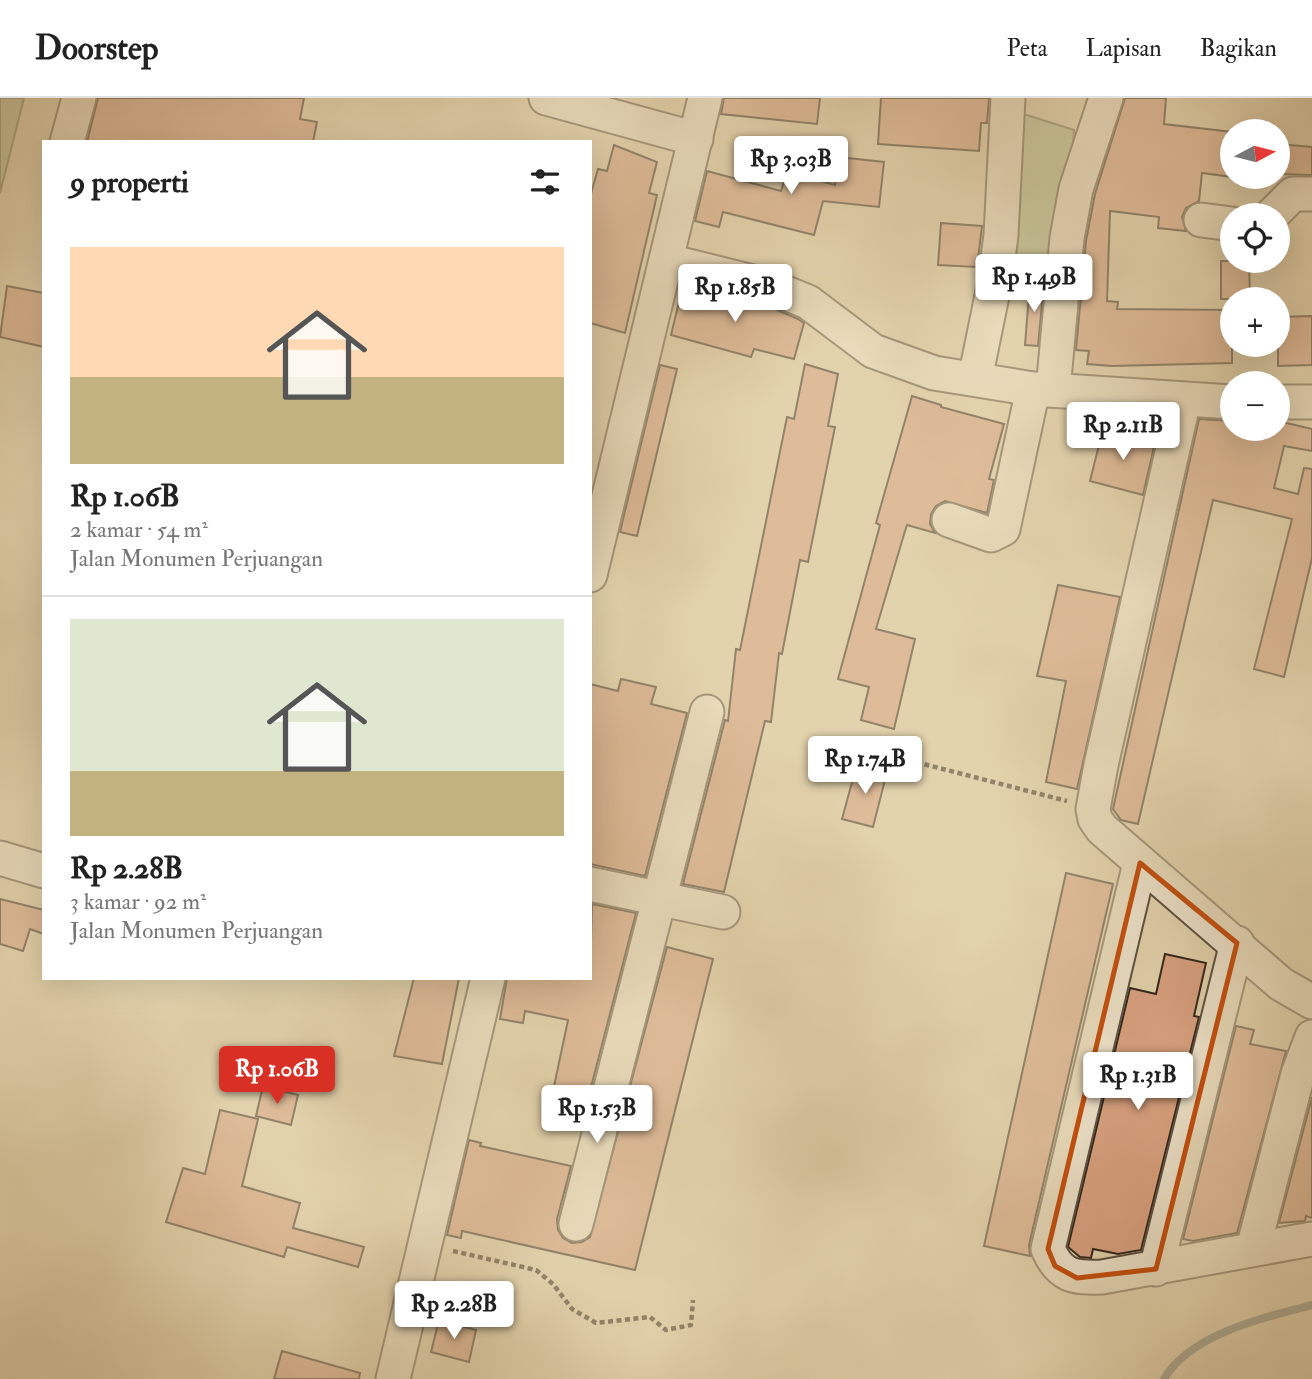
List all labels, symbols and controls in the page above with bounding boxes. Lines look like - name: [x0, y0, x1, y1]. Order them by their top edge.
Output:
- text: Doorstep: [35, 28, 158, 69]
- text: Peta: [1006, 33, 1048, 64]
- text: Lapisan: [1086, 33, 1162, 64]
- text: Bagikan: [1200, 33, 1277, 64]
- north arrow: [1220, 119, 1290, 189]
- map controls: [1220, 119, 1290, 441]
- pin: Rp 3.03B: [719, 136, 863, 196]
- text: Rp 3.03B: [750, 144, 832, 173]
- icon: filters: [526, 163, 564, 201]
- text: 9 properti: [70, 164, 189, 201]
- button: locate: [1220, 203, 1290, 273]
- pin: Rp 1.49B: [962, 254, 1106, 314]
- text: Rp 1.49B: [991, 262, 1077, 291]
- pin: Rp 1.85B: [663, 264, 807, 324]
- text: Rp 1.85B: [694, 272, 776, 301]
- button: +: [1220, 287, 1290, 357]
- icon: home: [254, 292, 380, 418]
- button: −: [1220, 371, 1290, 441]
- pin: Rp 2.11B: [1051, 402, 1195, 462]
- text: Rp 2.11B: [1083, 410, 1163, 439]
- text: Rp 1.06B: [70, 478, 180, 515]
- text: 2 kamar · 54 m²: [70, 515, 208, 544]
- text: Jalan Monumen Perjuangan: [70, 544, 323, 573]
- icon: home: [254, 664, 380, 790]
- pin: Rp 1.74B: [793, 736, 937, 796]
- text: Rp 1.74B: [824, 744, 906, 773]
- text: Rp 2.28B: [70, 850, 183, 887]
- text: 3 kamar · 92 m²: [70, 887, 207, 916]
- text: Jalan Monumen Perjuangan: [70, 916, 323, 945]
- pin: Rp 1.06B: [205, 1046, 349, 1106]
- pin: Rp 1.31B: [1066, 1052, 1210, 1112]
- text: Rp 1.06B: [235, 1054, 319, 1083]
- text: Rp 1.31B: [1099, 1060, 1177, 1089]
- pin: Rp 1.53B: [525, 1086, 669, 1145]
- text: Rp 1.53B: [557, 1093, 637, 1122]
- pin: Rp 2.28B: [382, 1282, 526, 1341]
- text: Rp 2.28B: [411, 1289, 497, 1318]

